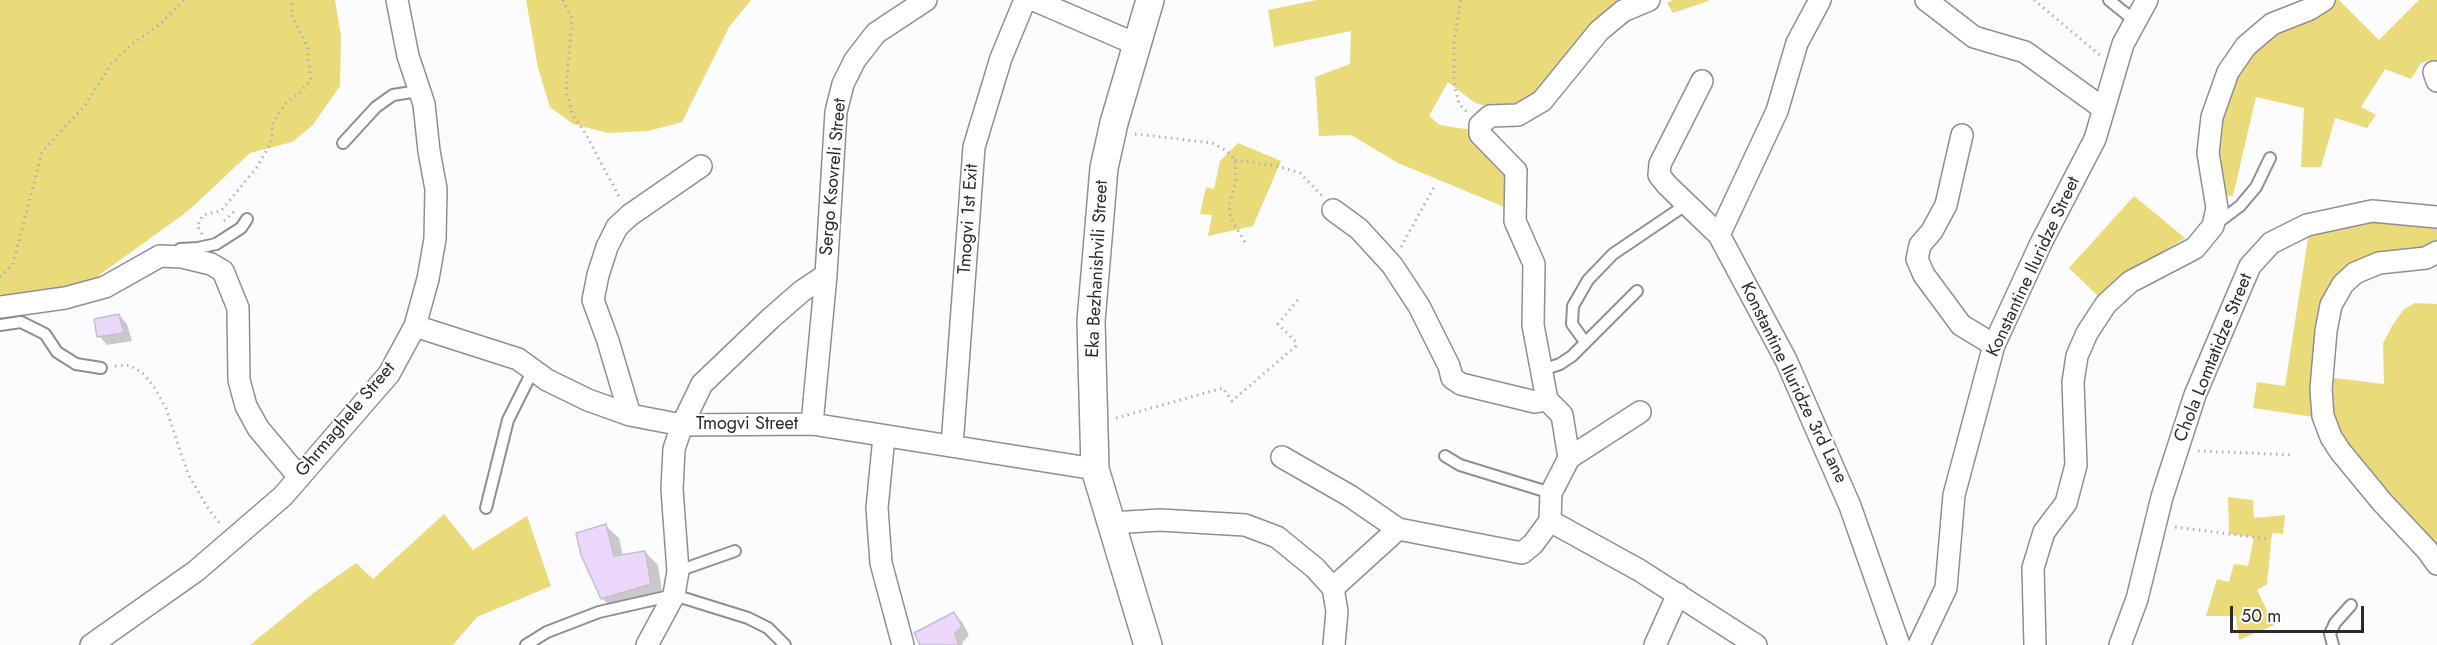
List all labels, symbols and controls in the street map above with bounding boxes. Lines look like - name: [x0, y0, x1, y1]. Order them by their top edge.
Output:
- street label: Sergo Ksovreli Street: [816, 97, 852, 257]
- street label: Tmogvi 1st Exit: [954, 163, 984, 275]
- street label: Konstantine Iluridze Street: [1983, 173, 2085, 361]
- street label: Eka Bezhanishvili Street: [1083, 180, 1113, 358]
- street label: Chola Lomtatidze Street: [2170, 271, 2258, 445]
- street label: Konstantine Iluridze 3rd Lane: [1735, 279, 1851, 487]
- street label: Ghrmaghele Street: [292, 358, 400, 482]
- street label: Tmogvi Street: [696, 414, 798, 436]
- scale bar: [2233, 594, 2366, 632]
- text: 50 m: [2241, 603, 2281, 629]

